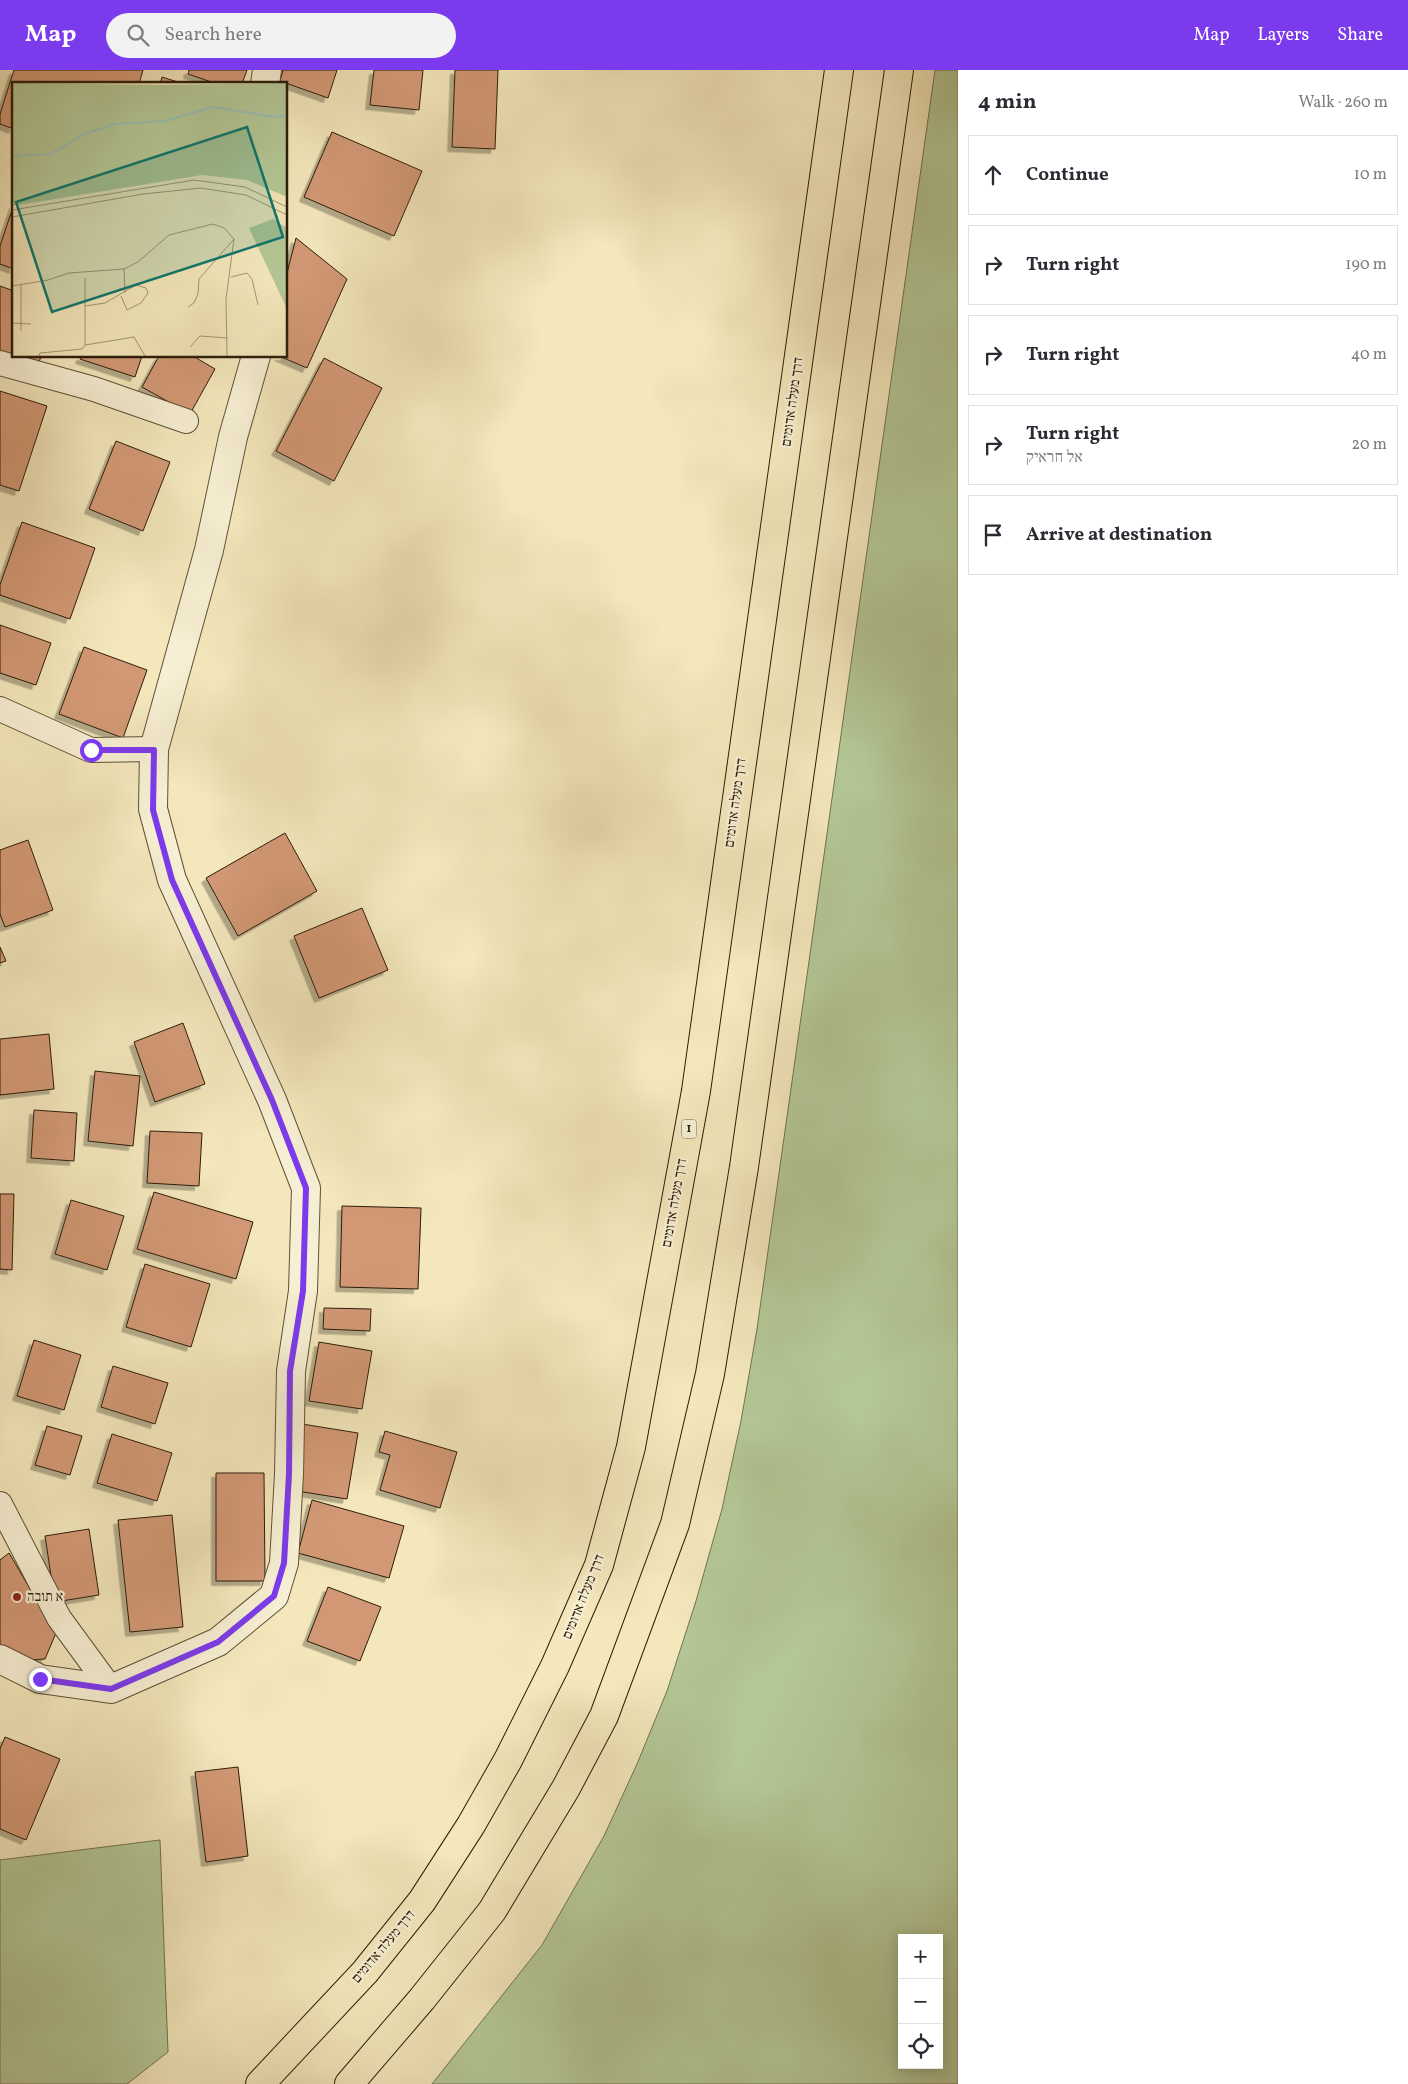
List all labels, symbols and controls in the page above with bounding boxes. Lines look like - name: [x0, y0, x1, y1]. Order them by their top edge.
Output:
- search box: [106, 13, 456, 58]
- text: Map: [25, 18, 76, 52]
- icon: search: [124, 21, 152, 49]
- text: Search here: [164, 22, 262, 48]
- text: Map: [1193, 23, 1229, 48]
- text: Layers: [1257, 23, 1309, 48]
- text: Share: [1337, 23, 1383, 48]
- inset map: [12, 82, 288, 358]
- text: 4 min: [978, 88, 1037, 117]
- text: Walk · 260 m: [1298, 92, 1388, 114]
- icon: ahead: [979, 161, 1007, 189]
- text: Continue: [1026, 162, 1109, 188]
- text: 10 m: [1354, 164, 1387, 186]
- icon: right: [979, 251, 1007, 279]
- text: Turn right: [1026, 252, 1119, 278]
- text: 190 m: [1345, 254, 1387, 276]
- icon: right: [979, 341, 1007, 369]
- text: Turn right: [1026, 342, 1119, 368]
- text: 40 m: [1351, 344, 1387, 366]
- street label: דרך מעלה אדומים: [777, 356, 809, 448]
- text: Turn right: [1026, 421, 1119, 447]
- icon: right: [979, 431, 1007, 459]
- text: 20 m: [1352, 434, 1387, 456]
- text: אל חראיק: [1026, 447, 1083, 469]
- icon: arrive: [979, 521, 1007, 549]
- text: Arrive at destination: [1026, 522, 1212, 548]
- route start: [80, 739, 103, 762]
- street label: דרך מעלה אדומים: [720, 757, 752, 849]
- road number: 1: [682, 1120, 696, 1138]
- street label: דרך מעלה אדומים: [658, 1157, 692, 1249]
- street label: דרך מעלה אדומים: [558, 1552, 610, 1642]
- place label: א תובה: [27, 1588, 63, 1607]
- marker: א תובה: [11, 1591, 23, 1603]
- route end: [29, 1668, 52, 1691]
- street label: דרך מעלה אדומים: [348, 1906, 420, 1988]
- map controls: [898, 1934, 943, 2069]
- button: +: [898, 1934, 943, 1979]
- button: −: [898, 1979, 943, 2024]
- button: locate: [898, 2024, 943, 2069]

